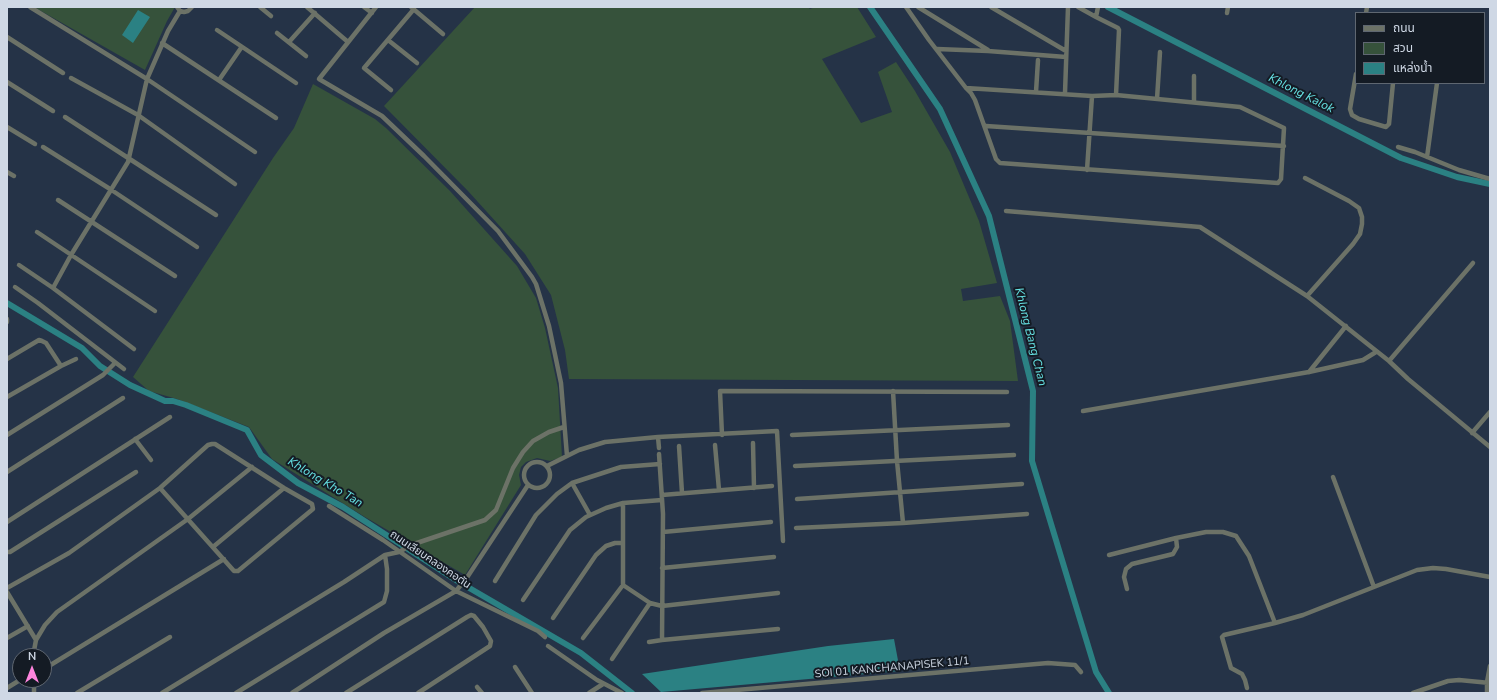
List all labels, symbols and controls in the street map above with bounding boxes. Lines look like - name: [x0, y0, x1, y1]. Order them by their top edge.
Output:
- legend: [1355, 12, 1485, 84]
- text: ถนน: [1393, 20, 1415, 36]
- text: สวน: [1393, 40, 1413, 56]
- text: แหล่งน้ำ: [1393, 60, 1432, 76]
- water label: Khlong Kalok: [1266, 71, 1336, 117]
- water label: Khlong Bang Chan: [1011, 286, 1049, 388]
- water label: Khlong Kho Tan: [285, 455, 365, 511]
- street label: ถนนเลียบคลองคอตัน: [387, 528, 473, 592]
- north arrow: [12, 648, 52, 688]
- text: N: [28, 649, 36, 664]
- street label: SOI 01 KANCHANAPISEK 11/1: [814, 655, 970, 681]

